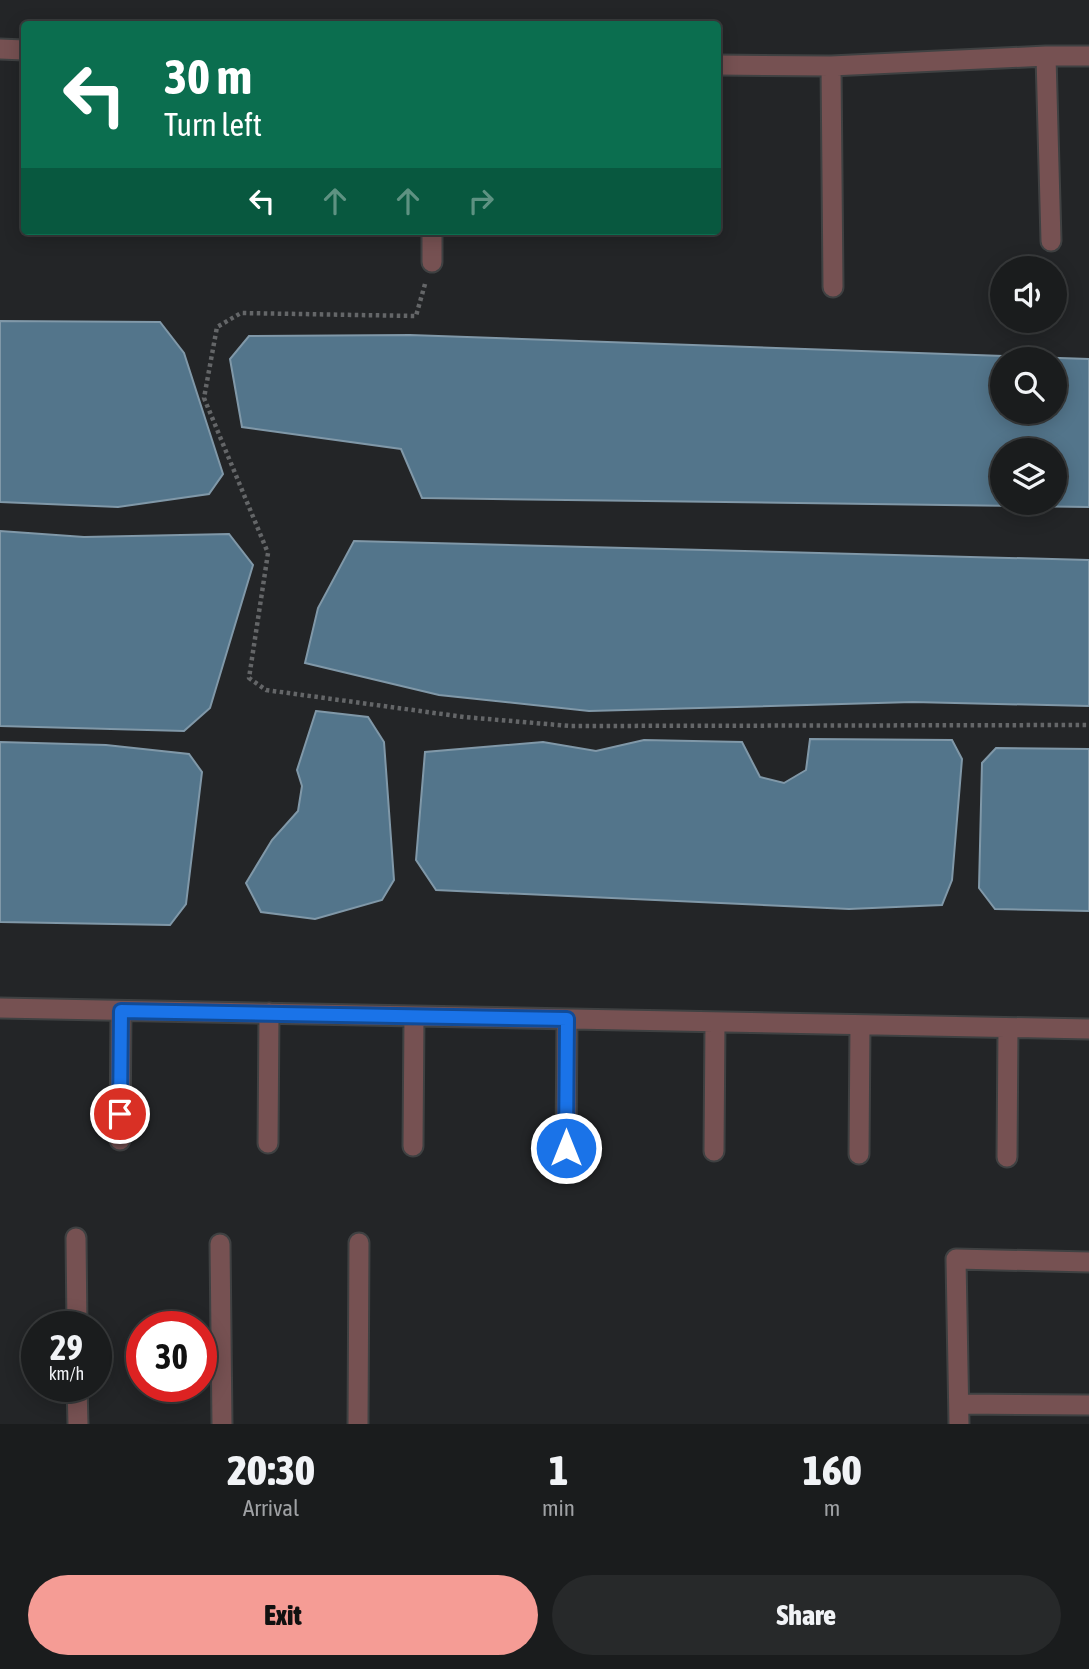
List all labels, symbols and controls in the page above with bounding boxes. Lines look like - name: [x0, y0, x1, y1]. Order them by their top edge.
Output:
- text: 30 m: [164, 48, 252, 104]
- icon: left: [49, 49, 140, 140]
- text: Turn left: [164, 106, 262, 143]
- icon: left: [243, 182, 281, 220]
- icon: ahead: [316, 182, 354, 220]
- icon: ahead: [389, 182, 427, 220]
- icon: right: [462, 182, 500, 220]
- map controls: [990, 256, 1067, 515]
- button: sound: [990, 256, 1067, 333]
- button: search: [990, 347, 1067, 424]
- button: layers: [990, 438, 1067, 515]
- pin: [90, 1084, 150, 1144]
- icon: arrive: [101, 1095, 139, 1133]
- position arrow: [529, 1111, 603, 1185]
- speed limit sign: 30: [126, 1311, 217, 1402]
- text: 29: [50, 1327, 83, 1367]
- text: km/h: [49, 1363, 84, 1384]
- text: 20:30: [227, 1446, 315, 1494]
- text: 1: [549, 1446, 568, 1494]
- text: 160: [802, 1446, 862, 1494]
- text: Arrival: [243, 1495, 299, 1521]
- text: min: [542, 1495, 575, 1521]
- text: m: [824, 1495, 840, 1521]
- button: Exit: [28, 1575, 538, 1655]
- button: Share: [552, 1575, 1061, 1655]

